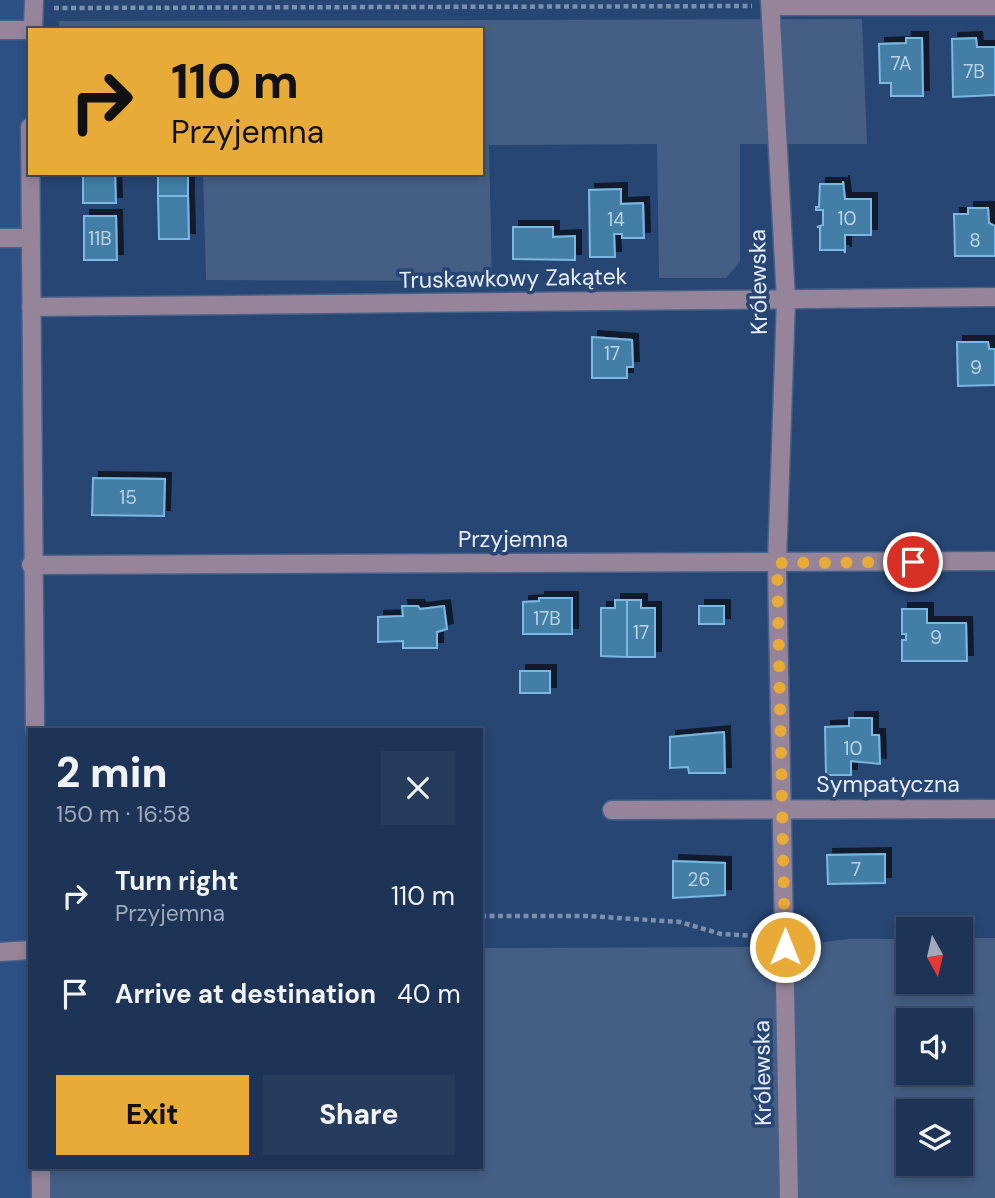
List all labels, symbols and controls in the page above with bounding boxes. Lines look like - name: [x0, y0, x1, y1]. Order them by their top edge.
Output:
- text: 110 m: [171, 49, 299, 113]
- house number: 7A: [890, 51, 912, 76]
- icon: right: [56, 56, 147, 147]
- house number: 7B: [963, 59, 985, 84]
- text: Przyjemna: [171, 111, 324, 153]
- house number: 10: [838, 206, 856, 231]
- house number: 14: [607, 207, 625, 232]
- house number: 11B: [88, 226, 112, 251]
- house number: 8: [969, 228, 981, 253]
- street label: Królewska: [742, 229, 774, 335]
- street label: Truskawkowy Zakątek: [398, 261, 628, 295]
- house number: 17: [604, 341, 620, 366]
- house number: 9: [970, 355, 982, 380]
- house number: 15: [119, 485, 137, 510]
- street label: Przyjemna: [458, 524, 568, 554]
- pin: [883, 532, 943, 592]
- icon: arrive: [894, 543, 932, 581]
- house number: 17B: [533, 606, 561, 631]
- house number: 17: [633, 620, 649, 645]
- house number: 9: [930, 625, 942, 650]
- house number: 10: [844, 736, 862, 761]
- text: 2 min: [56, 745, 167, 800]
- button: close: [381, 751, 455, 825]
- street label: Sympatyczna: [816, 769, 960, 799]
- text: 150 m · 16:58: [56, 799, 191, 829]
- house number: 7: [851, 857, 861, 882]
- text: Turn right: [115, 864, 239, 898]
- house number: 26: [688, 867, 710, 892]
- icon: right: [56, 877, 94, 915]
- text: 110 m: [391, 879, 455, 913]
- text: Przyjemna: [115, 898, 225, 928]
- position arrow: [748, 910, 822, 984]
- north arrow: [896, 917, 973, 994]
- map controls: [896, 917, 973, 1176]
- icon: arrive: [56, 975, 94, 1013]
- text: Arrive at destination: [115, 977, 376, 1011]
- text: 40 m: [397, 977, 461, 1011]
- button: sound: [896, 1008, 973, 1085]
- street label: Królewska: [746, 1020, 778, 1126]
- button: Exit: [56, 1075, 249, 1155]
- button: Share: [263, 1075, 455, 1155]
- button: layers: [896, 1099, 973, 1176]

